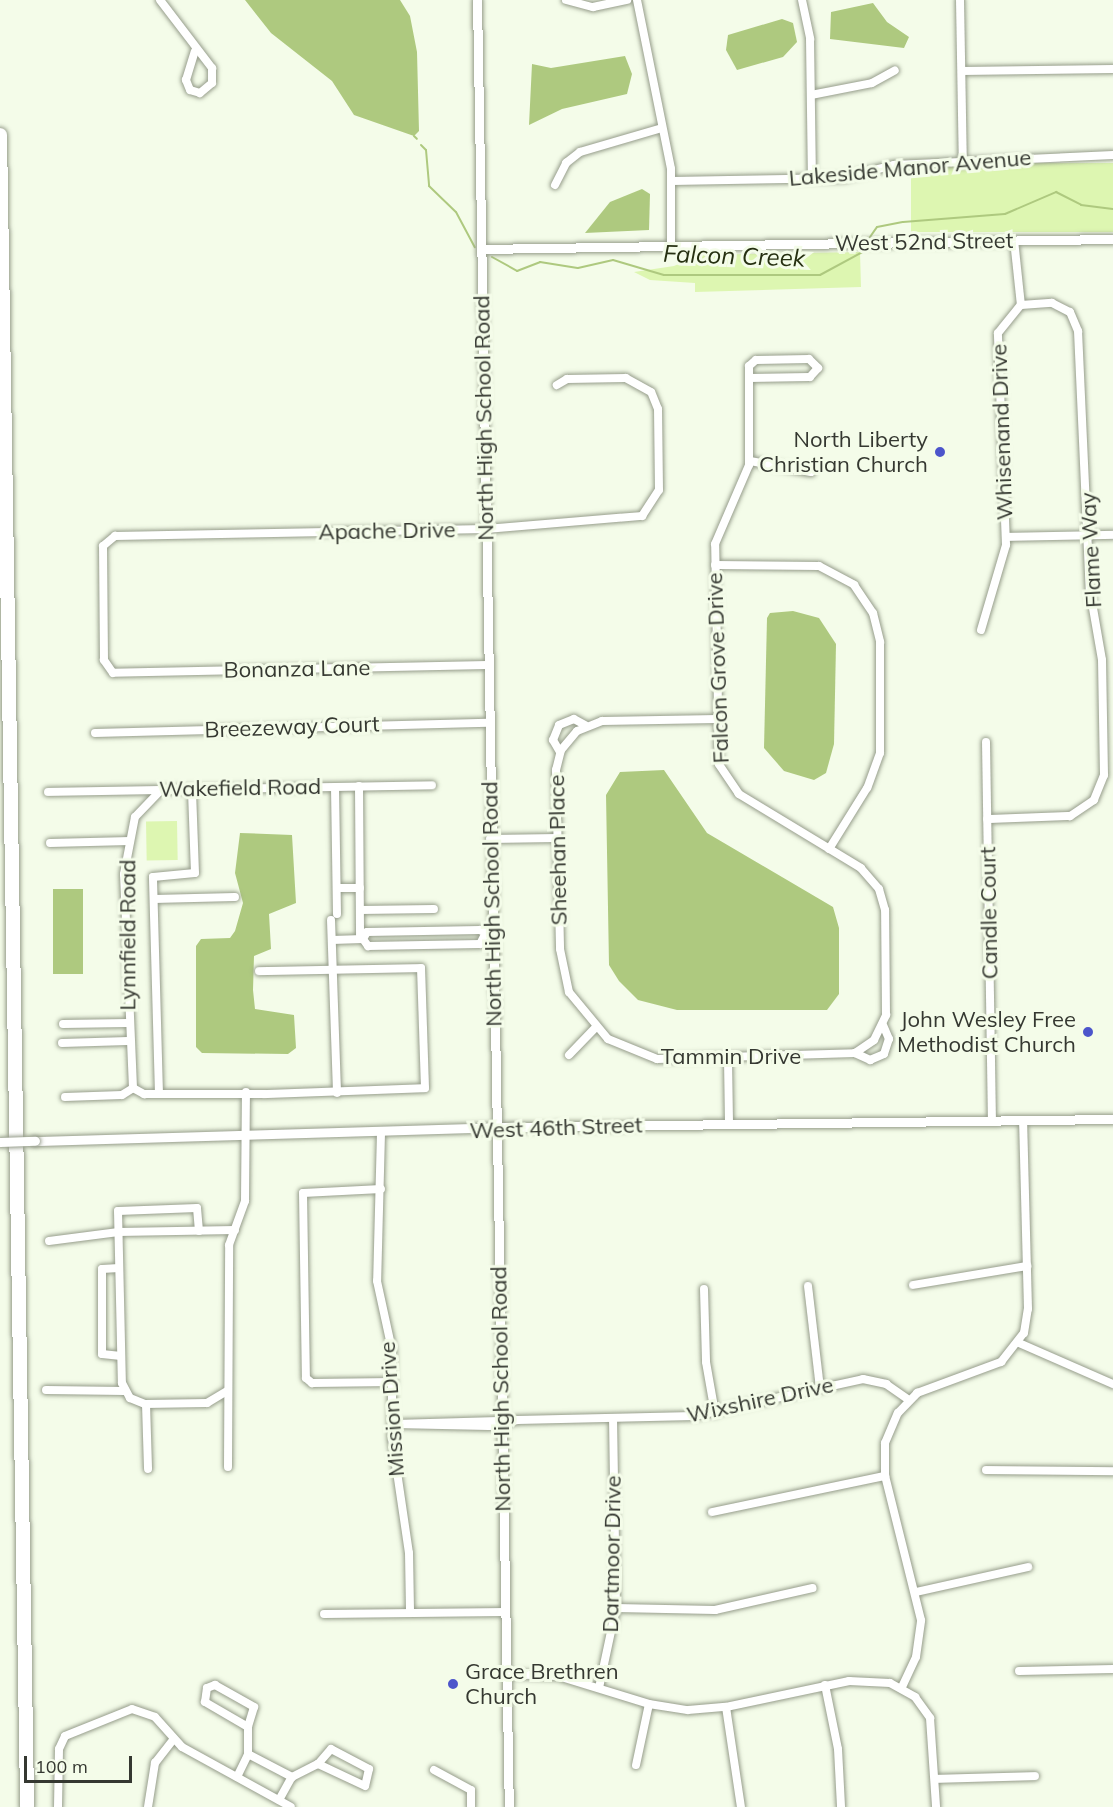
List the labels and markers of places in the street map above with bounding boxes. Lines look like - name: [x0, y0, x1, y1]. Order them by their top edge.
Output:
- place label: North Liberty Christian Church: [759, 426, 928, 478]
- marker: North Liberty Christian Church: [933, 445, 947, 459]
- place label: John Wesley Free Methodist Church: [897, 1006, 1076, 1058]
- marker: John Wesley Free Methodist Church: [1081, 1025, 1095, 1039]
- place label: Grace Brethren Church: [465, 1658, 619, 1710]
- marker: Grace Brethren Church: [446, 1677, 460, 1691]

